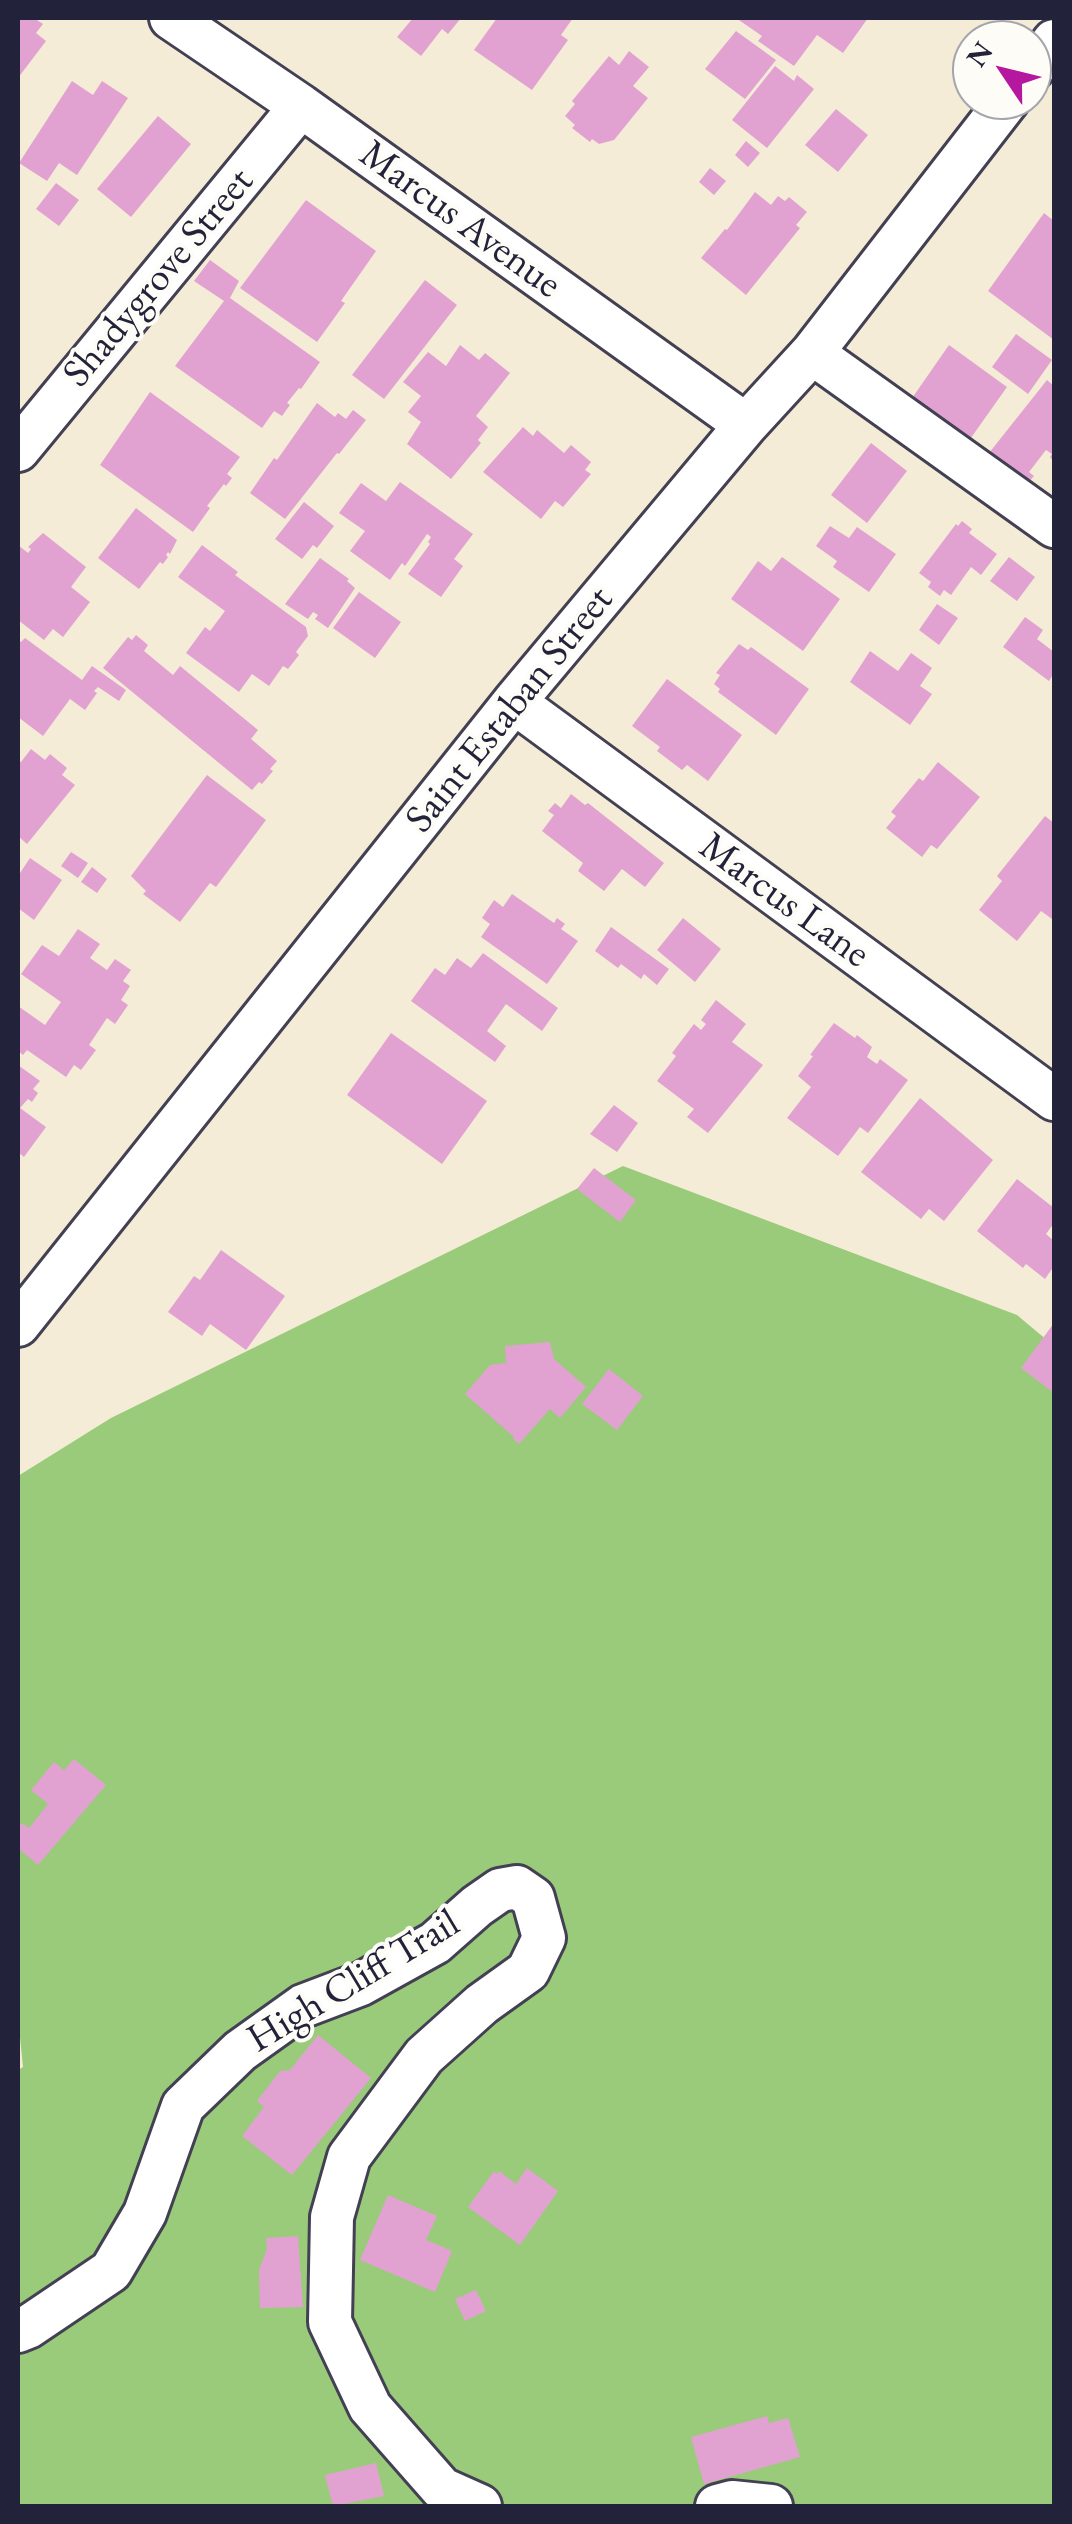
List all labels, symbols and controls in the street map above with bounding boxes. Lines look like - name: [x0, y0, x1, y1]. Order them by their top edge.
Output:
- north arrow: [952, 20, 1052, 120]
- text: N: [958, 34, 1000, 74]
- street label: Marcus Avenue: [350, 131, 570, 309]
- street label: Shadygrove Street: [54, 159, 264, 397]
- street label: Saint Estaban Street: [396, 577, 624, 843]
- street label: Marcus Lane: [689, 823, 879, 979]
- street label: High Cliff Trail: [239, 1900, 469, 2064]

